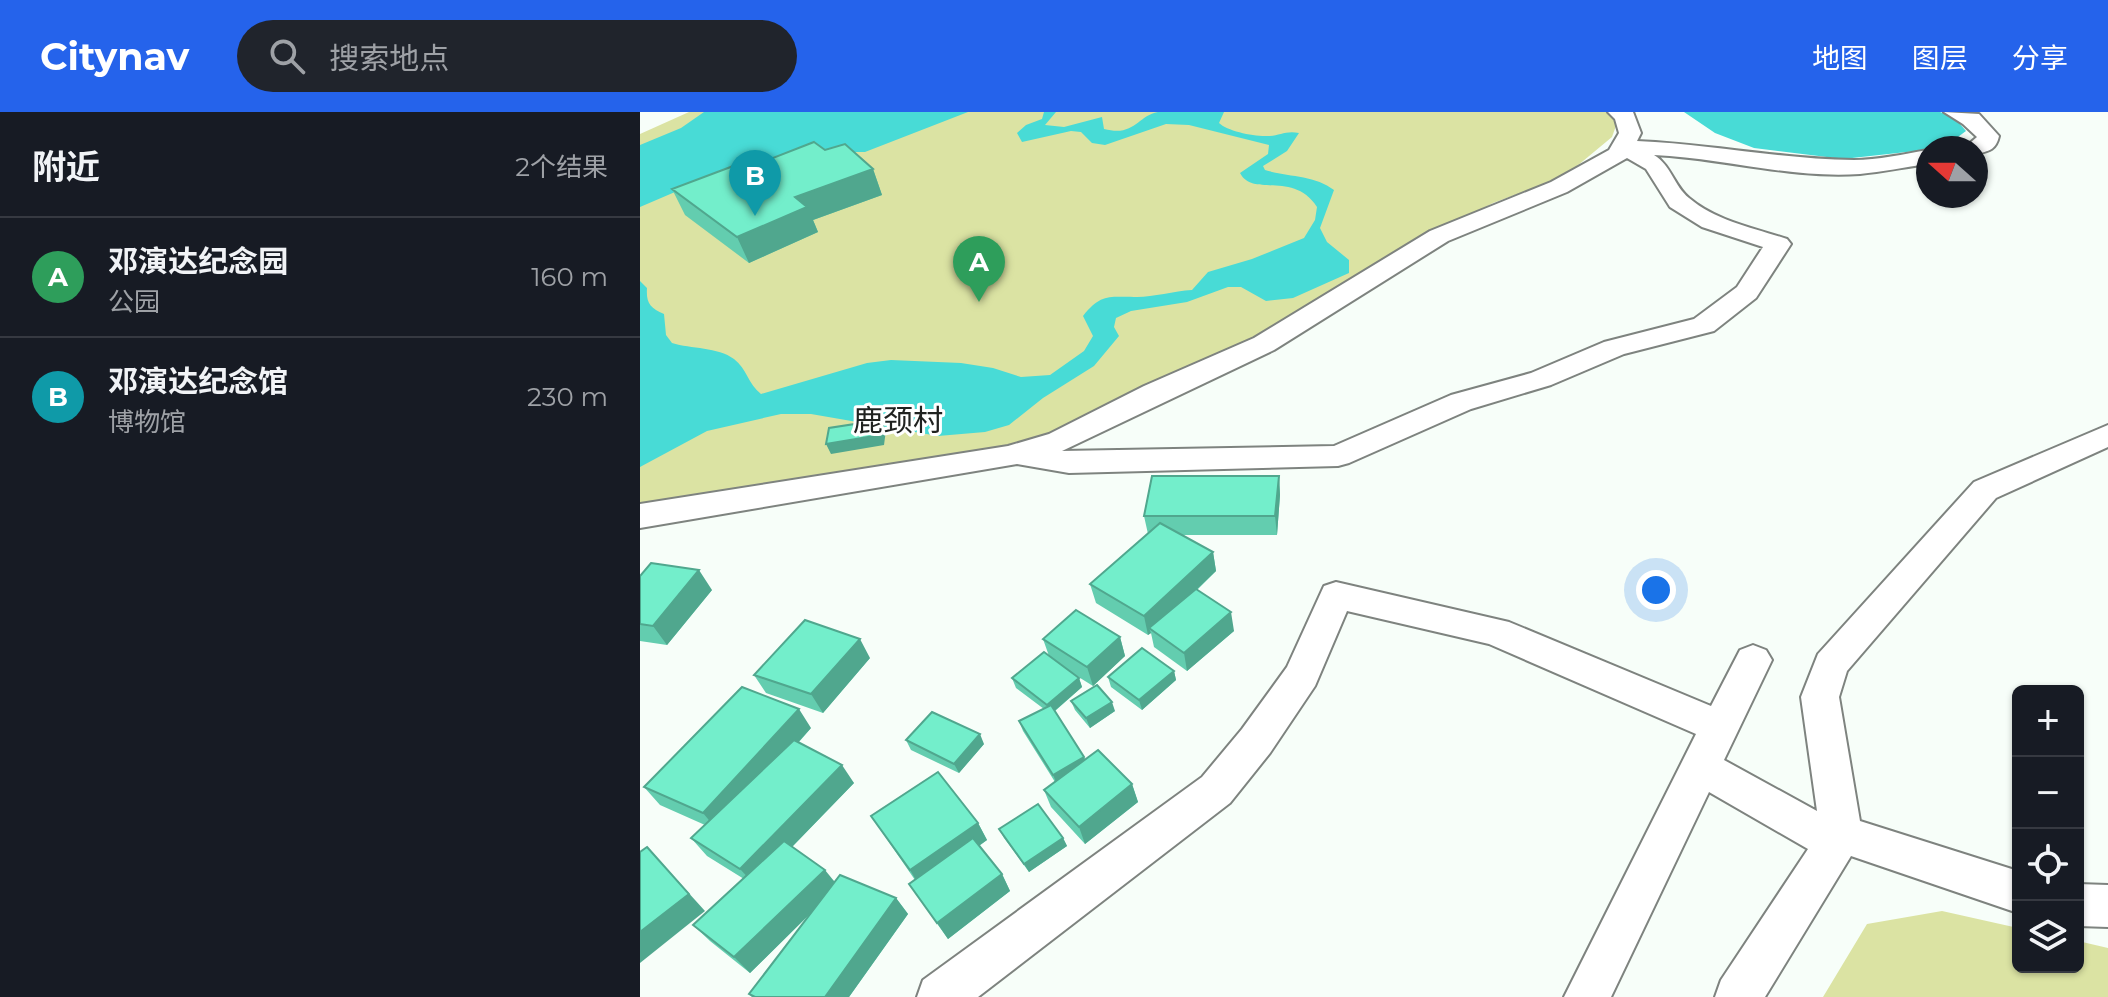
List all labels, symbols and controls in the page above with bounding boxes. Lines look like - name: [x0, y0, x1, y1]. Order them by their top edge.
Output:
- search box: [237, 20, 797, 92]
- text: Citynav: [40, 33, 189, 80]
- icon: search: [265, 34, 309, 78]
- text: 搜索地点: [329, 40, 449, 77]
- text: 地图: [1812, 41, 1868, 75]
- text: 图层: [1912, 41, 1968, 75]
- text: 分享: [2012, 41, 2068, 75]
- north arrow: [1916, 136, 1988, 208]
- text: 附近: [32, 146, 100, 188]
- pin: B: [729, 150, 781, 216]
- text: 2个结果: [515, 151, 608, 183]
- pin: A: [953, 236, 1005, 302]
- text: 邓演达纪念园: [108, 243, 288, 280]
- text: A: [48, 261, 68, 293]
- text: 160 m: [531, 261, 608, 293]
- text: 公园: [108, 286, 160, 318]
- text: 邓演达纪念馆: [108, 363, 288, 400]
- text: B: [48, 381, 68, 413]
- text: 230 m: [527, 381, 608, 413]
- district label: 鹿颈村: [853, 402, 943, 439]
- text: 博物馆: [108, 406, 186, 438]
- your location: [1636, 570, 1676, 610]
- map controls: [2012, 685, 2084, 973]
- button: +: [2012, 685, 2084, 757]
- button: −: [2012, 757, 2084, 829]
- button: locate: [2012, 829, 2084, 901]
- button: layers: [2012, 901, 2084, 973]

